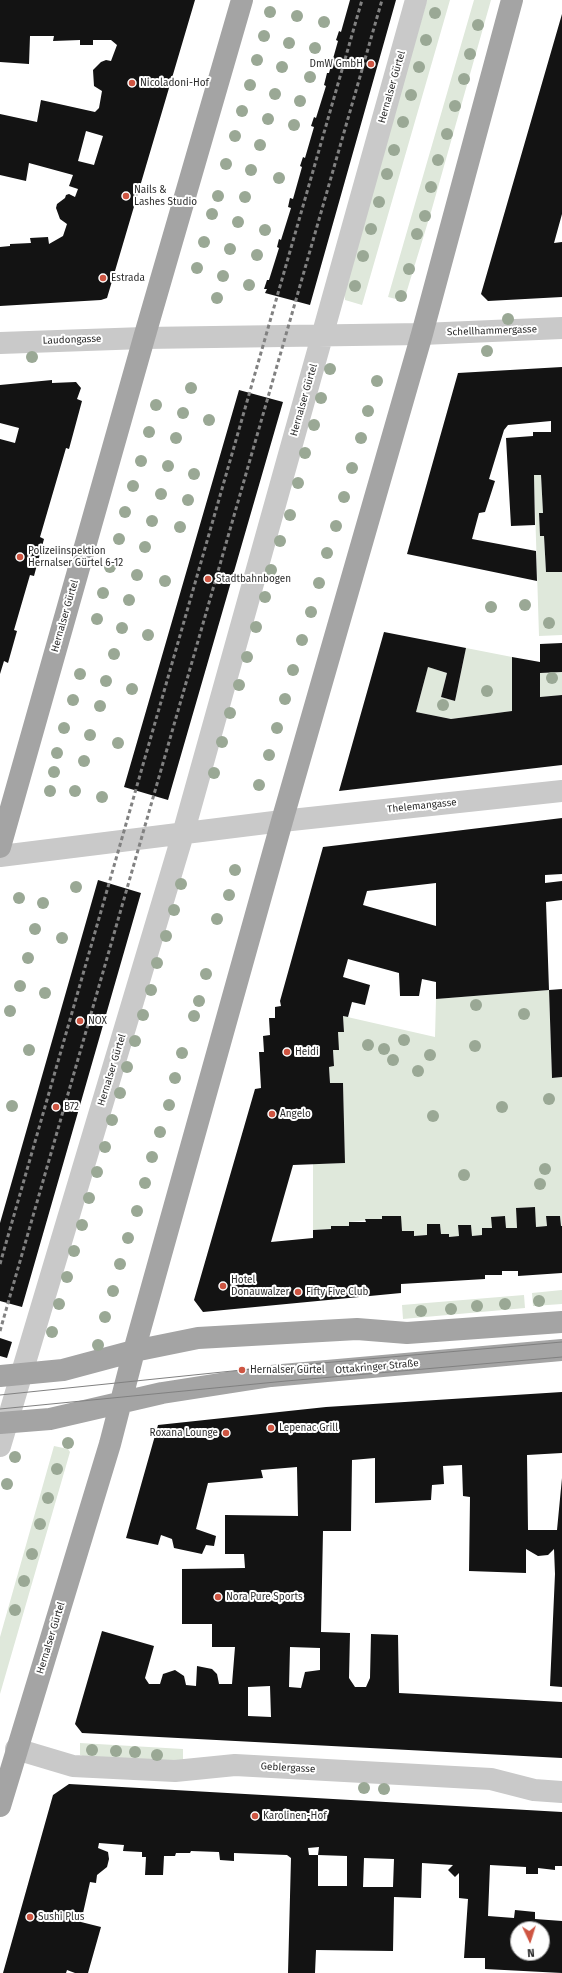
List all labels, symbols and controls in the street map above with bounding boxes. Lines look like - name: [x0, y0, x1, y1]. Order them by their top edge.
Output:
- street label: Hernalser Gürtel: [376, 49, 408, 125]
- place label: DmW GmbH: [309, 58, 363, 70]
- marker: DmW GmbH: [366, 59, 376, 69]
- place label: Nicoladoni-Hof: [140, 77, 209, 89]
- marker: Nicoladoni-Hof: [127, 78, 137, 88]
- place label: Nails & Lashes Studio: [134, 184, 197, 208]
- marker: Nails & Lashes Studio: [121, 191, 131, 201]
- place label: Estrada: [111, 272, 145, 284]
- marker: Estrada: [98, 273, 108, 283]
- street label: Schellhammergasse: [447, 323, 537, 339]
- street label: Laudongasse: [42, 333, 102, 347]
- street label: Hernalser Gürtel: [288, 362, 320, 438]
- place label: Polizeiinspektion Hernalser Gürtel 6-12: [28, 545, 123, 568]
- marker: Polizeiinspektion Hernalser Gürtel 6-12: [15, 552, 25, 562]
- place label: Stadtbahnbogen: [216, 573, 291, 585]
- marker: Stadtbahnbogen: [203, 574, 213, 584]
- street label: Hernalser Gürtel: [49, 578, 81, 654]
- street label: Thelemangasse: [387, 796, 457, 816]
- place label: NOX: [88, 1015, 107, 1027]
- marker: NOX: [75, 1016, 85, 1026]
- street label: Hernalser Gürtel: [95, 1033, 129, 1107]
- place label: Heidi: [295, 1046, 319, 1058]
- marker: Heidi: [282, 1047, 292, 1057]
- place label: B72: [64, 1101, 79, 1113]
- marker: B72: [51, 1102, 61, 1112]
- place label: Angelo: [280, 1108, 311, 1120]
- marker: Angelo: [267, 1109, 277, 1119]
- place label: Hotel Donauwalzer: [231, 1274, 289, 1298]
- marker: Hotel Donauwalzer: [218, 1281, 228, 1291]
- place label: Fifty Five Club: [306, 1286, 368, 1298]
- marker: Fifty Five Club: [293, 1287, 303, 1297]
- street label: Ottakringer Straße: [335, 1357, 419, 1377]
- place label: Hernalser Gürtel: [250, 1364, 325, 1376]
- marker: Hernalser Gürtel: [237, 1365, 247, 1375]
- place label: Lepenac Grill: [279, 1422, 338, 1434]
- marker: Lepenac Grill: [266, 1423, 276, 1433]
- place label: Roxana Lounge: [150, 1427, 218, 1439]
- marker: Roxana Lounge: [221, 1428, 231, 1438]
- place label: Nora Pure Sports: [226, 1591, 303, 1603]
- marker: Nora Pure Sports: [213, 1592, 223, 1602]
- street label: Hernalser Gürtel: [34, 1601, 68, 1675]
- street label: Geblergasse: [260, 1761, 316, 1775]
- place label: Karolinen-Hof: [263, 1810, 327, 1822]
- marker: Karolinen-Hof: [250, 1811, 260, 1821]
- place label: Sushi Plus: [38, 1911, 84, 1923]
- marker: Sushi Plus: [25, 1912, 35, 1922]
- north arrow: [510, 1921, 550, 1961]
- text: N: [527, 1946, 535, 1959]

